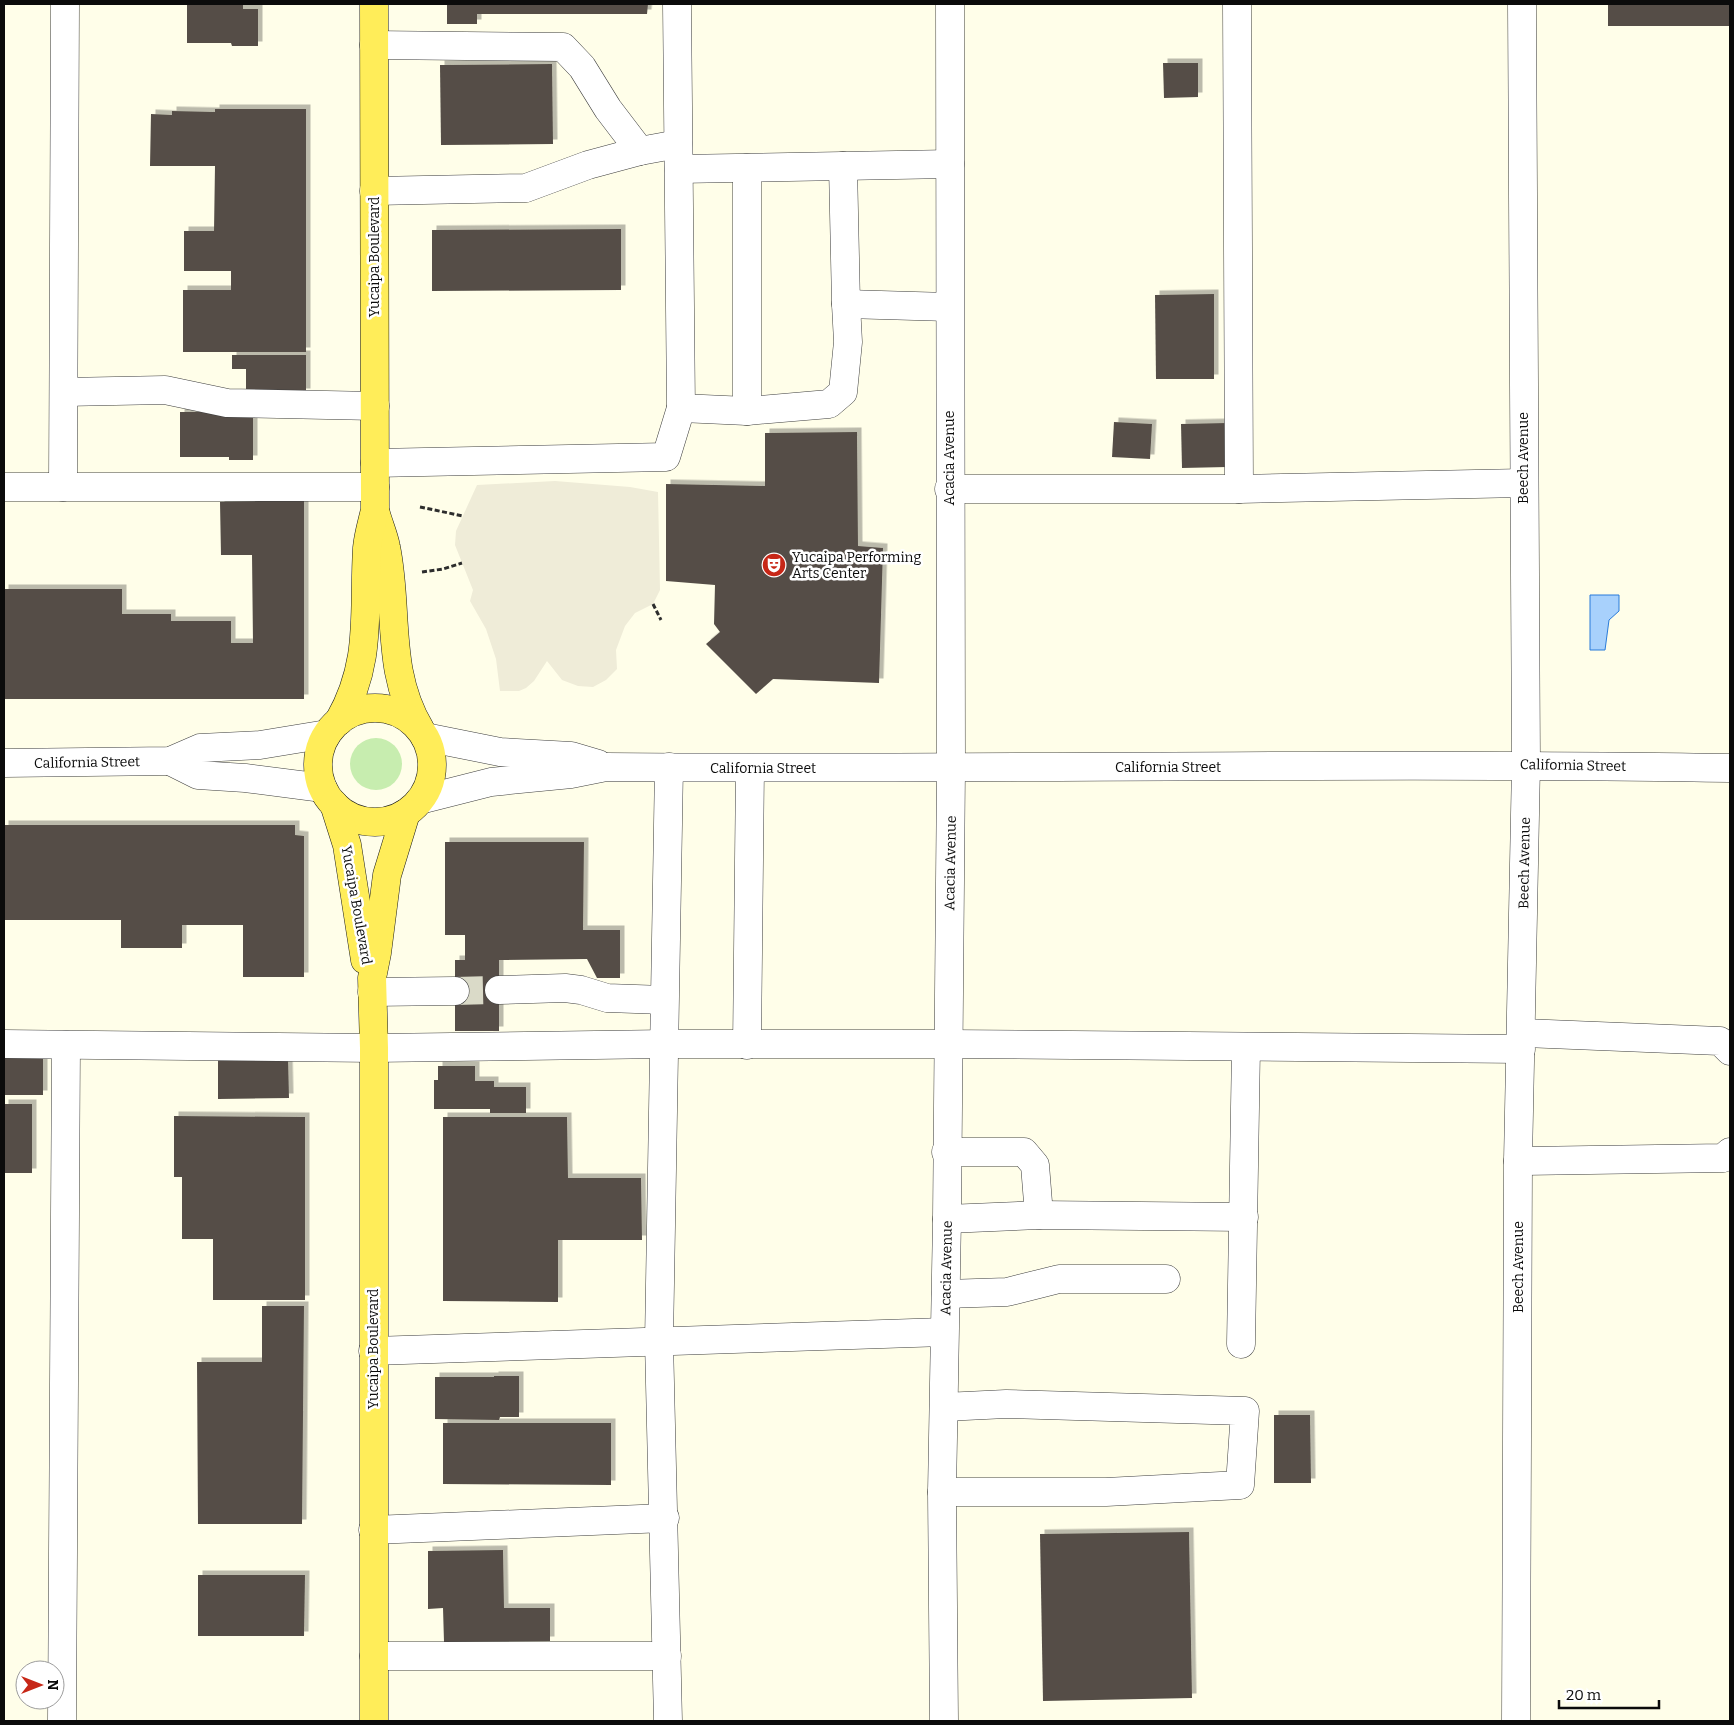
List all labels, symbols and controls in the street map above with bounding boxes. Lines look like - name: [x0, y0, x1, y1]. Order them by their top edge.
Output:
- street label: Yucaipa Boulevard: [366, 197, 383, 317]
- street label: Acacia Avenue: [941, 411, 958, 505]
- street label: Beech Avenue: [1515, 412, 1532, 504]
- place label: Yucaipa Performing Arts Center: [792, 549, 921, 582]
- theatre icon: Yucaipa Performing Arts Center: [761, 552, 787, 578]
- street label: California Street: [34, 753, 140, 772]
- street label: California Street: [1520, 756, 1626, 775]
- street label: California Street: [1115, 759, 1221, 776]
- street label: California Street: [710, 760, 816, 777]
- street label: Acacia Avenue: [941, 815, 960, 911]
- street label: Beech Avenue: [1515, 817, 1534, 909]
- street label: Yucaipa Boulevard: [338, 844, 375, 966]
- street label: Acacia Avenue: [937, 1220, 956, 1316]
- street label: Beech Avenue: [1510, 1221, 1527, 1313]
- street label: Yucaipa Boulevard: [365, 1289, 382, 1409]
- north arrow: [15, 1660, 65, 1710]
- scale bar: [1559, 1678, 1659, 1710]
- text: N: [44, 1680, 61, 1691]
- text: 20 m: [1566, 1686, 1602, 1704]

